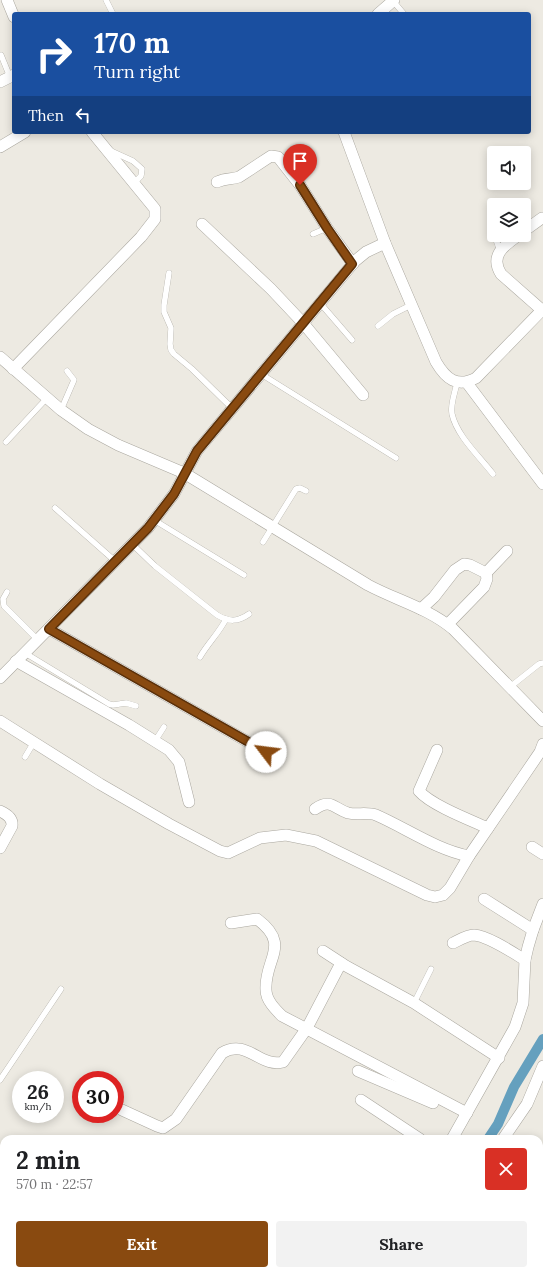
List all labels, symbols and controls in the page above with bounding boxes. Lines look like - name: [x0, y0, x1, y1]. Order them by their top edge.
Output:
- text: 170 m: [94, 25, 169, 61]
- icon: right: [28, 28, 80, 80]
- text: Turn right: [94, 60, 180, 83]
- icon: left: [72, 104, 94, 126]
- text: Then: [28, 106, 64, 125]
- pin: [283, 144, 317, 185]
- map controls: [487, 146, 531, 242]
- button: sound: [487, 146, 531, 190]
- icon: arrive: [289, 150, 311, 172]
- button: layers: [487, 198, 531, 242]
- position arrow: [245, 731, 287, 773]
- speed limit sign: 30: [72, 1071, 124, 1123]
- text: 26: [27, 1079, 49, 1104]
- text: km/h: [24, 1100, 52, 1113]
- text: 2 min: [16, 1145, 80, 1176]
- button: close: [485, 1148, 527, 1190]
- text: 570 m · 22:57: [16, 1176, 93, 1193]
- button: Exit: [16, 1221, 268, 1267]
- button: Share: [276, 1221, 527, 1267]

